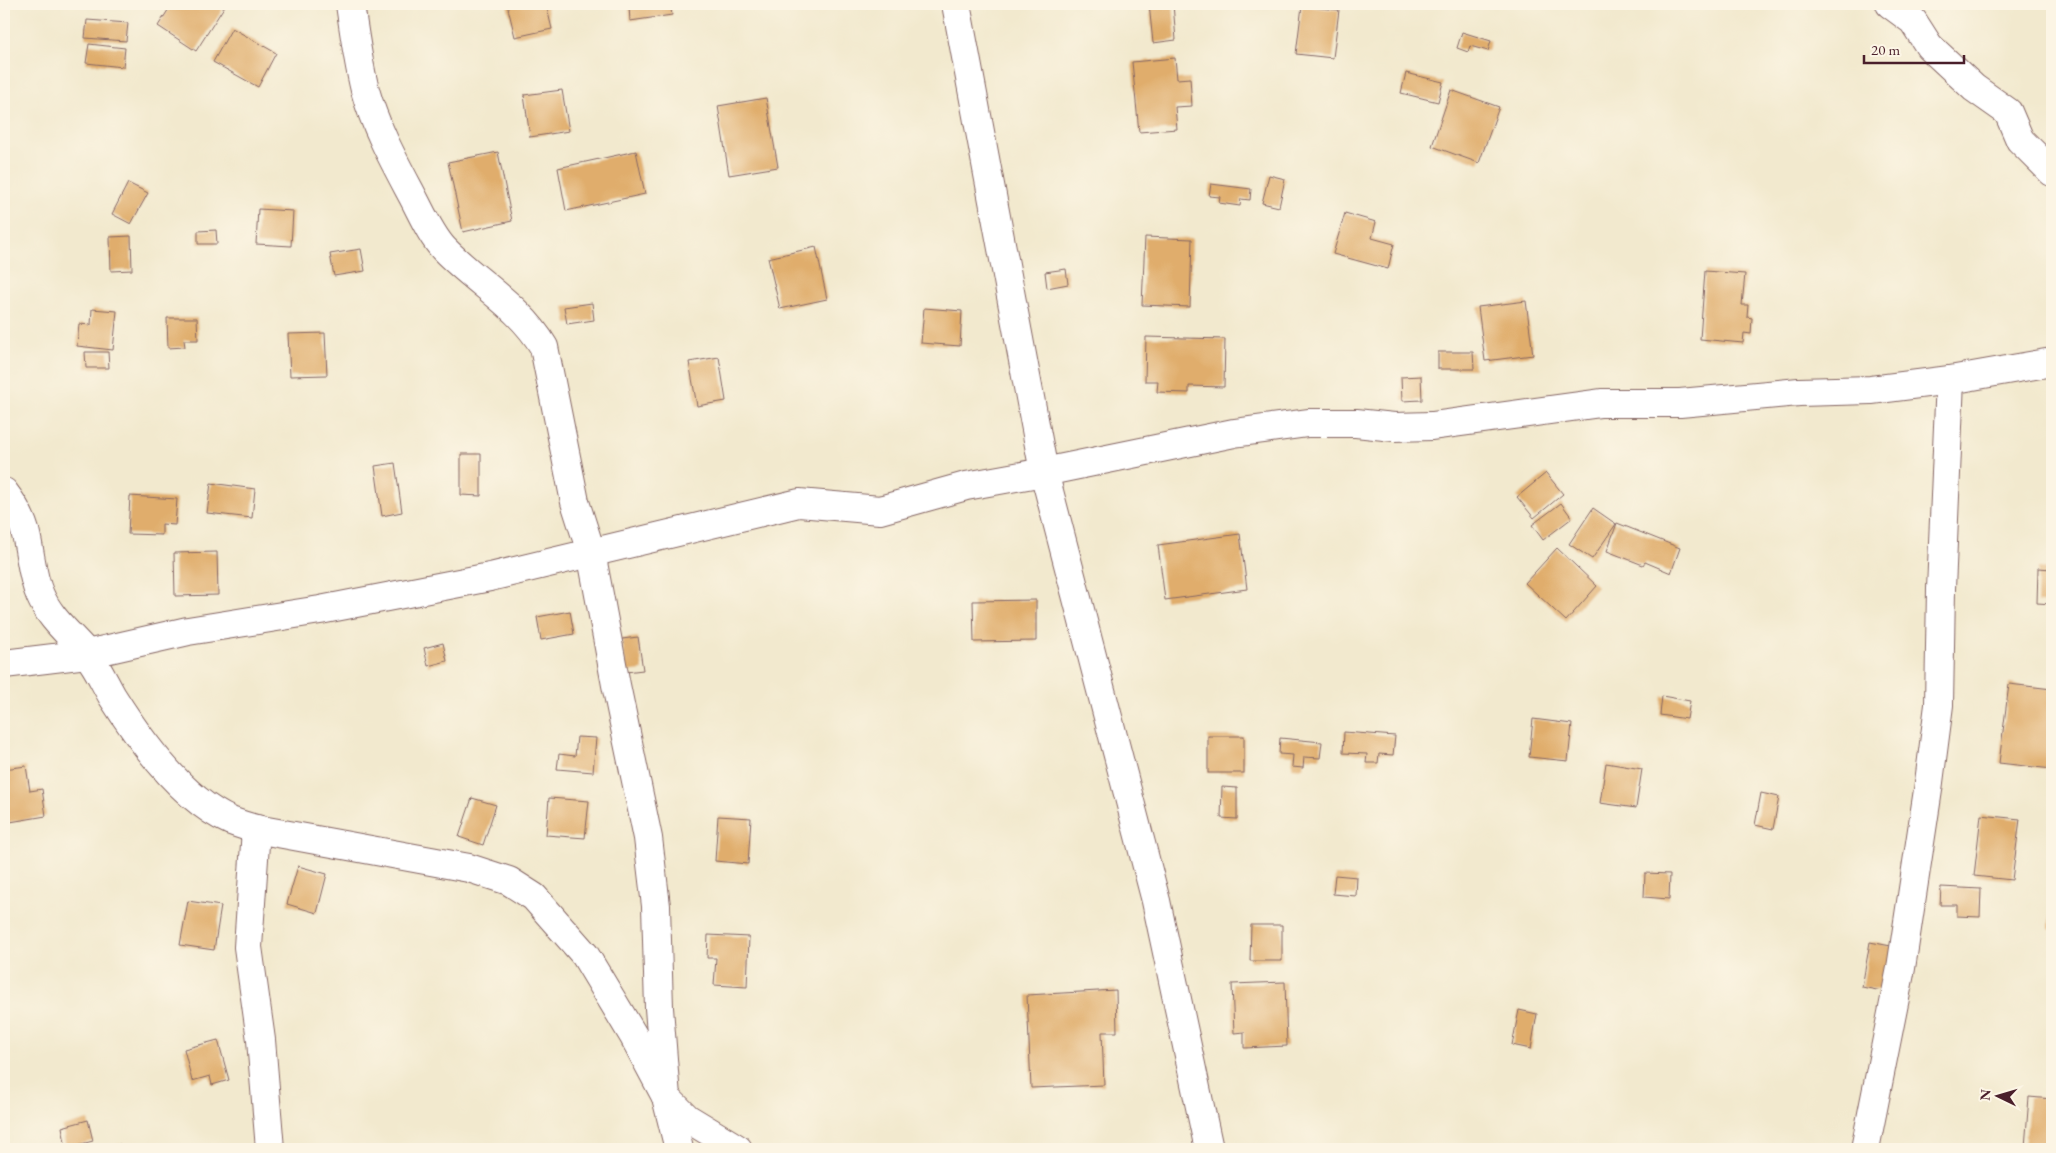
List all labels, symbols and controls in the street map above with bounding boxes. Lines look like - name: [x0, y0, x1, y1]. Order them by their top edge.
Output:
- scale bar: [1864, 32, 1964, 64]
- text: 20 m: [1871, 40, 1900, 59]
- north arrow: [1974, 1070, 2024, 1120]
- text: N: [1976, 1088, 1995, 1101]

